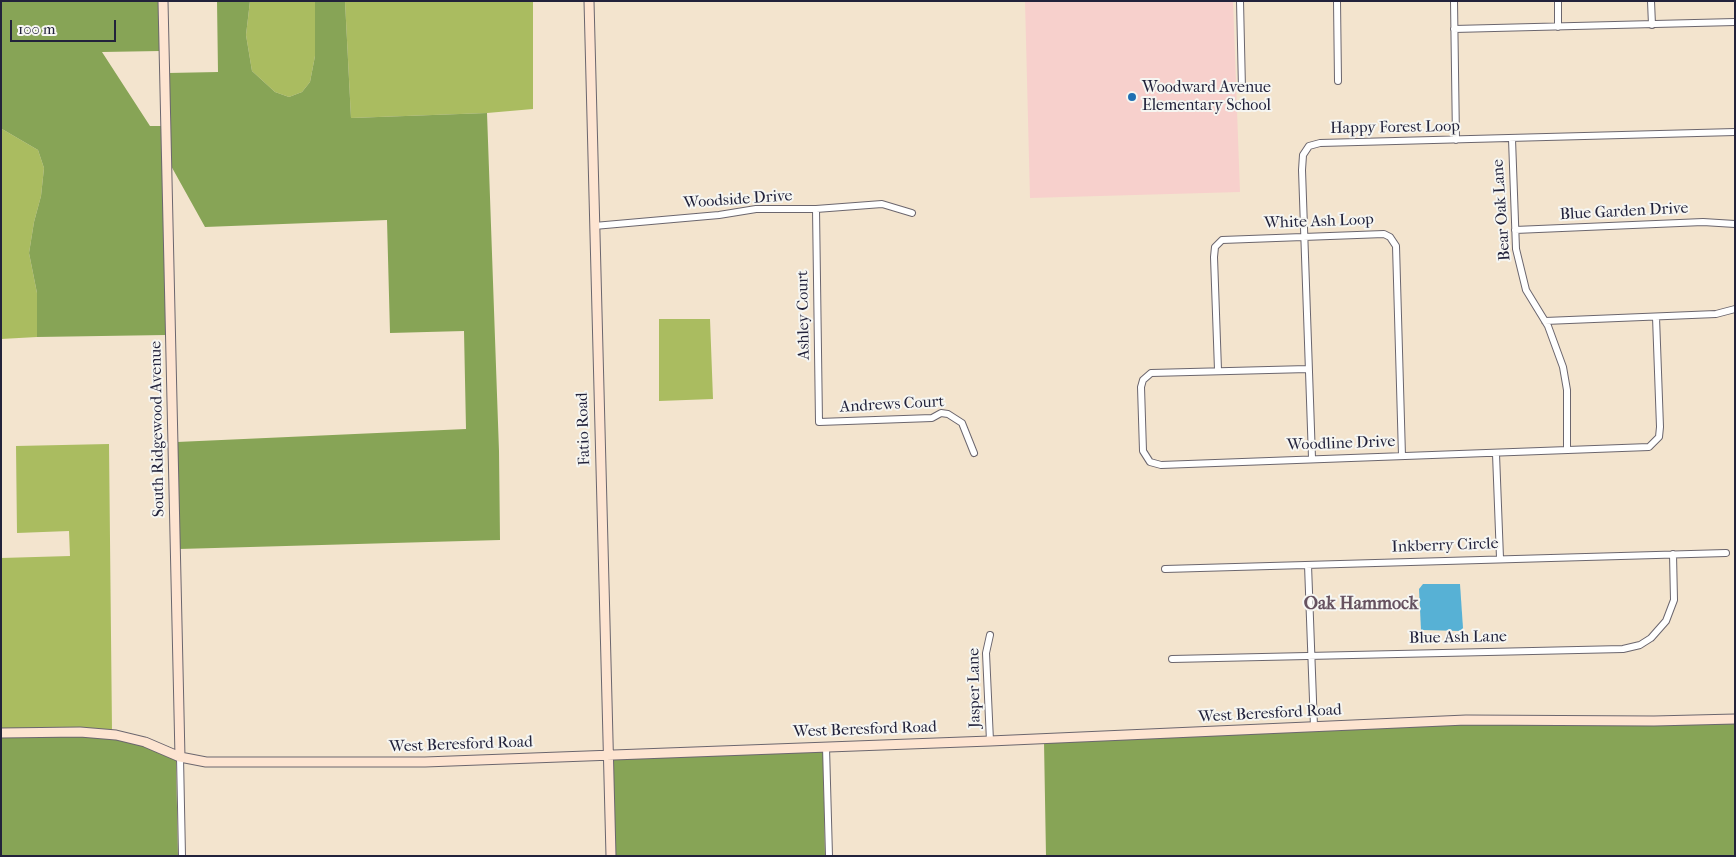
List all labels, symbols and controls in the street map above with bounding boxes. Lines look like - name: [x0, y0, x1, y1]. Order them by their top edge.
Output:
- scale bar: [12, 10, 119, 42]
- text: 100 m: [18, 20, 56, 38]
- place label: Woodward Avenue Elementary School: [1142, 78, 1271, 116]
- marker: Woodward Avenue Elementary School: [1126, 91, 1138, 103]
- street label: Happy Forest Loop: [1330, 117, 1460, 139]
- street label: Bear Oak Lane: [1489, 158, 1515, 262]
- street label: Woodside Drive: [683, 187, 793, 213]
- street label: Blue Garden Drive: [1559, 199, 1689, 225]
- street label: White Ash Loop: [1264, 210, 1374, 234]
- street label: Ashley Court: [794, 270, 814, 360]
- street label: South Ridgewood Avenue: [147, 341, 169, 517]
- street label: Fatio Road: [573, 392, 595, 466]
- street label: Andrews Court: [839, 393, 945, 417]
- street label: Woodline Drive: [1287, 433, 1395, 455]
- street label: Inkberry Circle: [1391, 535, 1499, 557]
- district label: Oak Hammock: [1304, 594, 1418, 616]
- street label: Blue Ash Lane: [1409, 628, 1507, 648]
- street label: Jasper Lane: [965, 648, 985, 728]
- street label: West Beresford Road: [1198, 701, 1342, 727]
- street label: West Beresford Road: [793, 718, 937, 742]
- street label: West Beresford Road: [389, 733, 533, 757]

